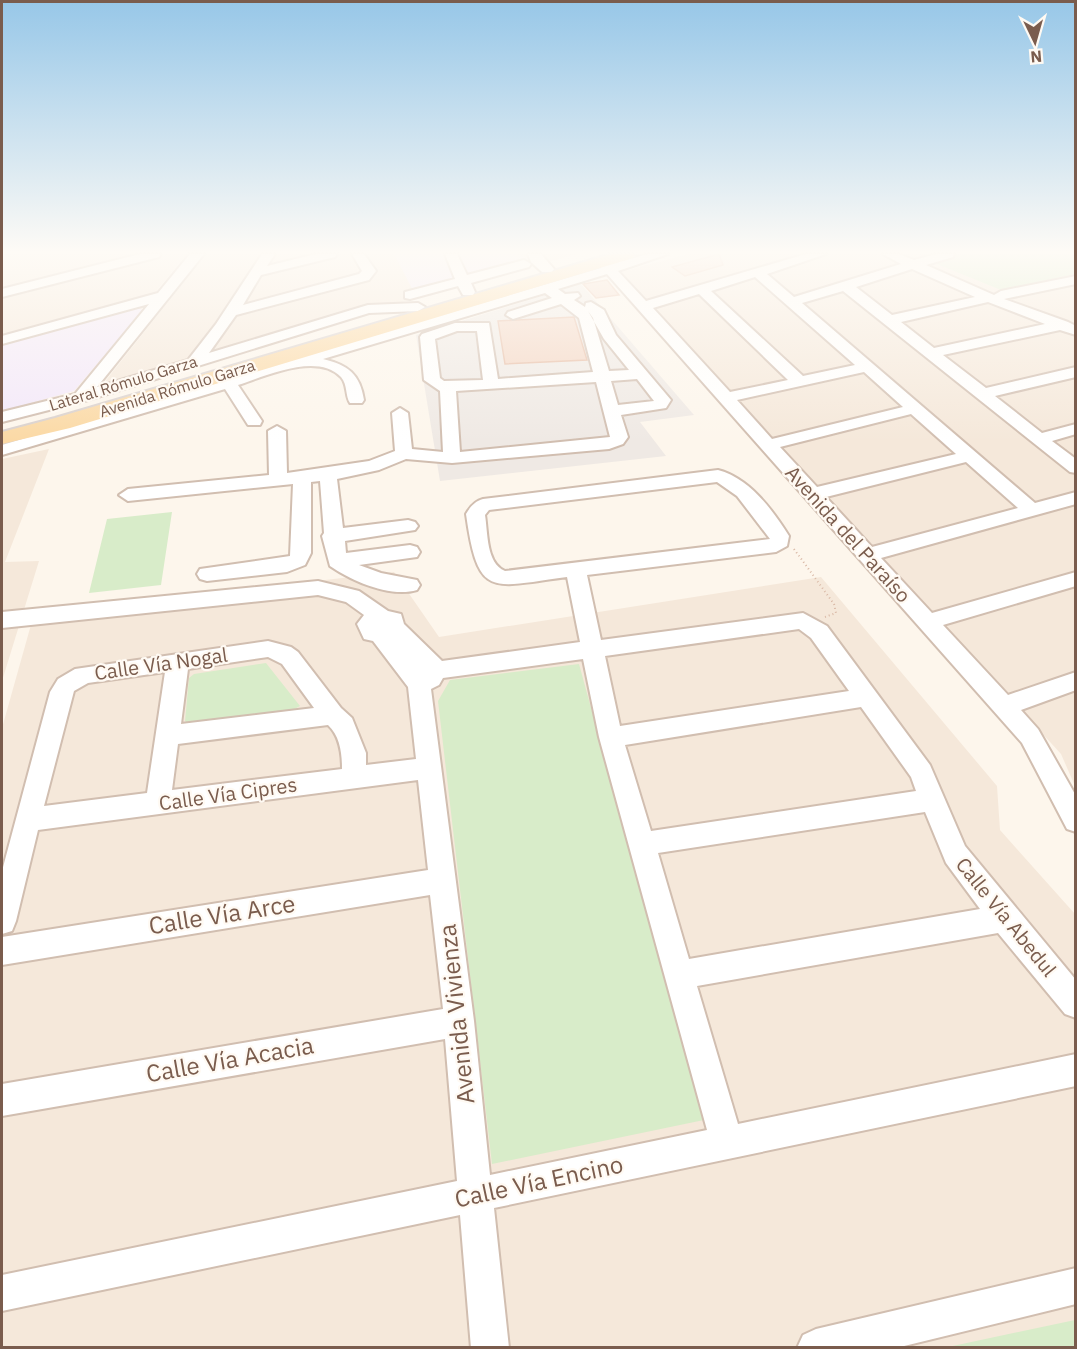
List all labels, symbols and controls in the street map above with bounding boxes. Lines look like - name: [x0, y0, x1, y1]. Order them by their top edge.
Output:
- north arrow: [1005, 12, 1065, 72]
- text: N: [1030, 46, 1043, 67]
- street label: Lateral Rómulo Garza: [46, 351, 200, 415]
- street label: Avenida Rómulo Garza: [97, 355, 258, 421]
- street label: Avenida del Paraíso: [780, 459, 917, 608]
- street label: Calle Vía Nogal: [93, 641, 229, 686]
- street label: Calle Vía Cipres: [157, 770, 299, 817]
- street label: Calle Vía Abedul: [950, 851, 1063, 982]
- street label: Calle Vía Arce: [146, 887, 297, 941]
- street label: Avenida Vivienza: [431, 922, 481, 1106]
- street label: Calle Vía Acacia: [143, 1028, 316, 1090]
- street label: Calle Vía Encino: [452, 1148, 626, 1214]

